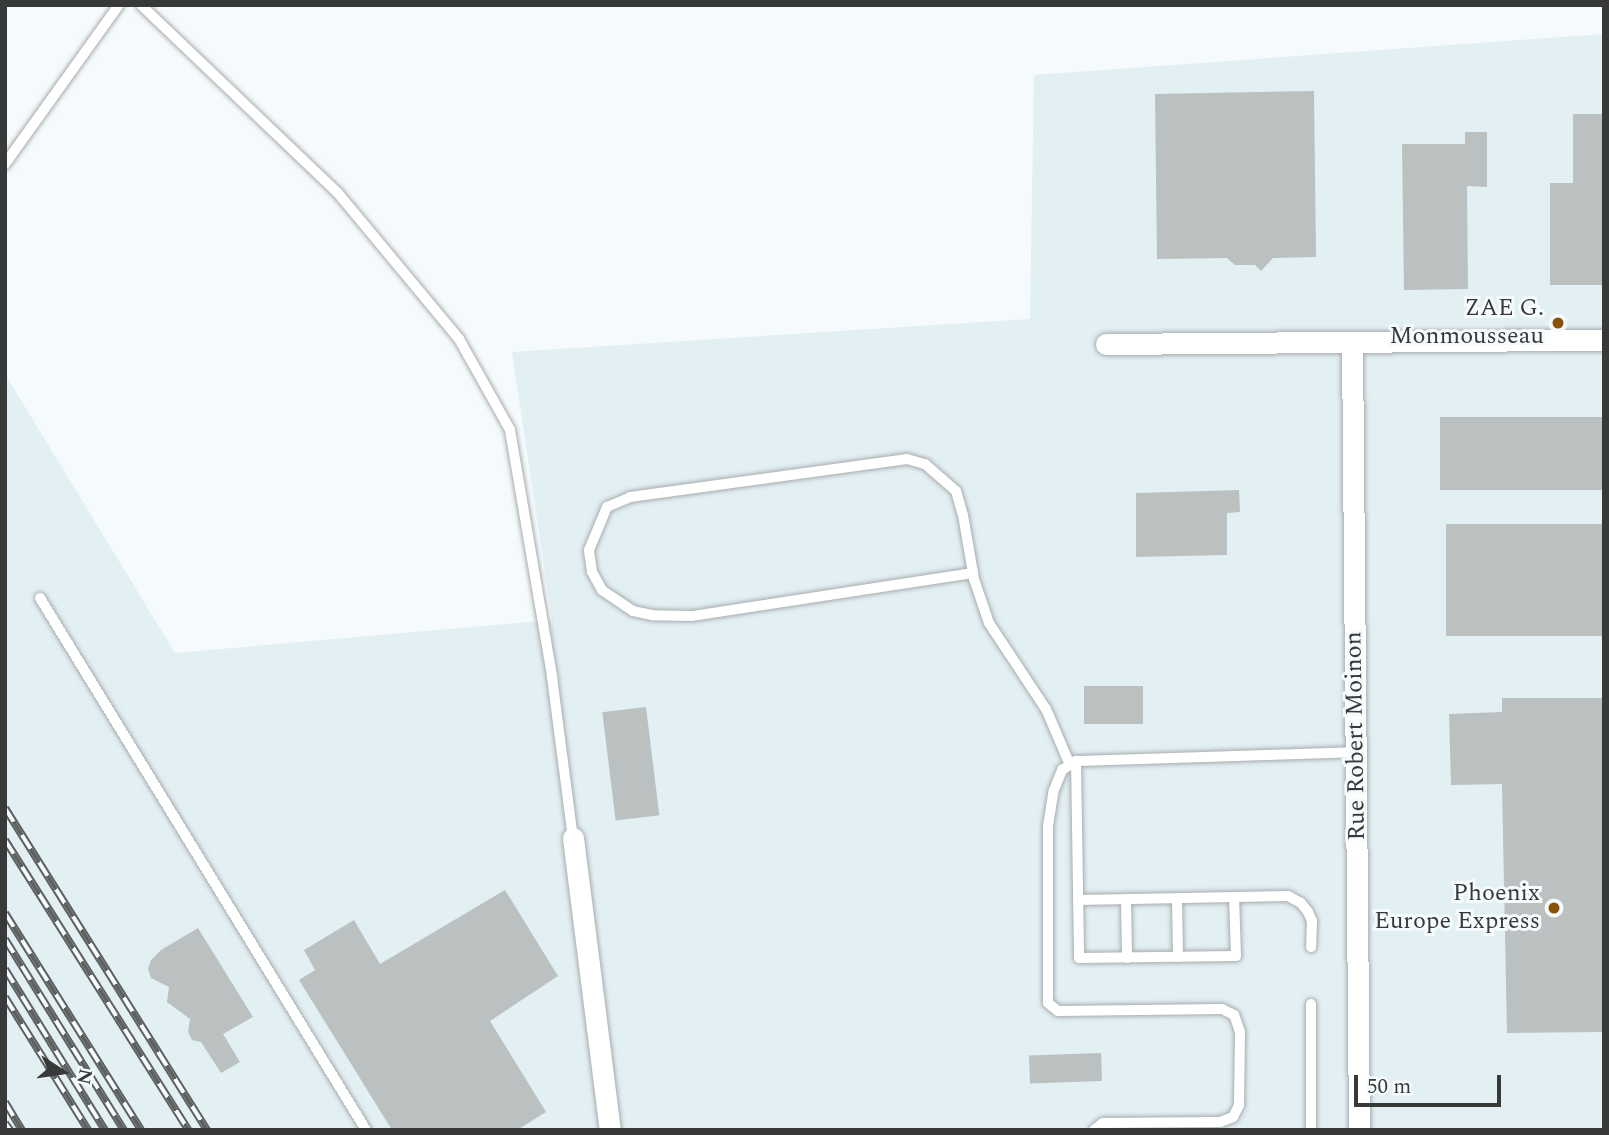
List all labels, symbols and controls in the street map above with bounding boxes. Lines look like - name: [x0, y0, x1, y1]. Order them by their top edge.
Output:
- place label: ZAE G. Monmousseau: [1390, 295, 1544, 351]
- marker: ZAE G. Monmousseau: [1550, 315, 1566, 331]
- street label: Rue Robert Moinon: [1340, 631, 1372, 841]
- place label: Phoenix Europe Express: [1374, 880, 1540, 936]
- marker: Phoenix Europe Express: [1546, 900, 1562, 916]
- north arrow: [28, 1037, 98, 1107]
- scale bar: [1357, 1062, 1504, 1106]
- text: N: [68, 1066, 100, 1087]
- text: 50 m: [1367, 1071, 1411, 1103]

